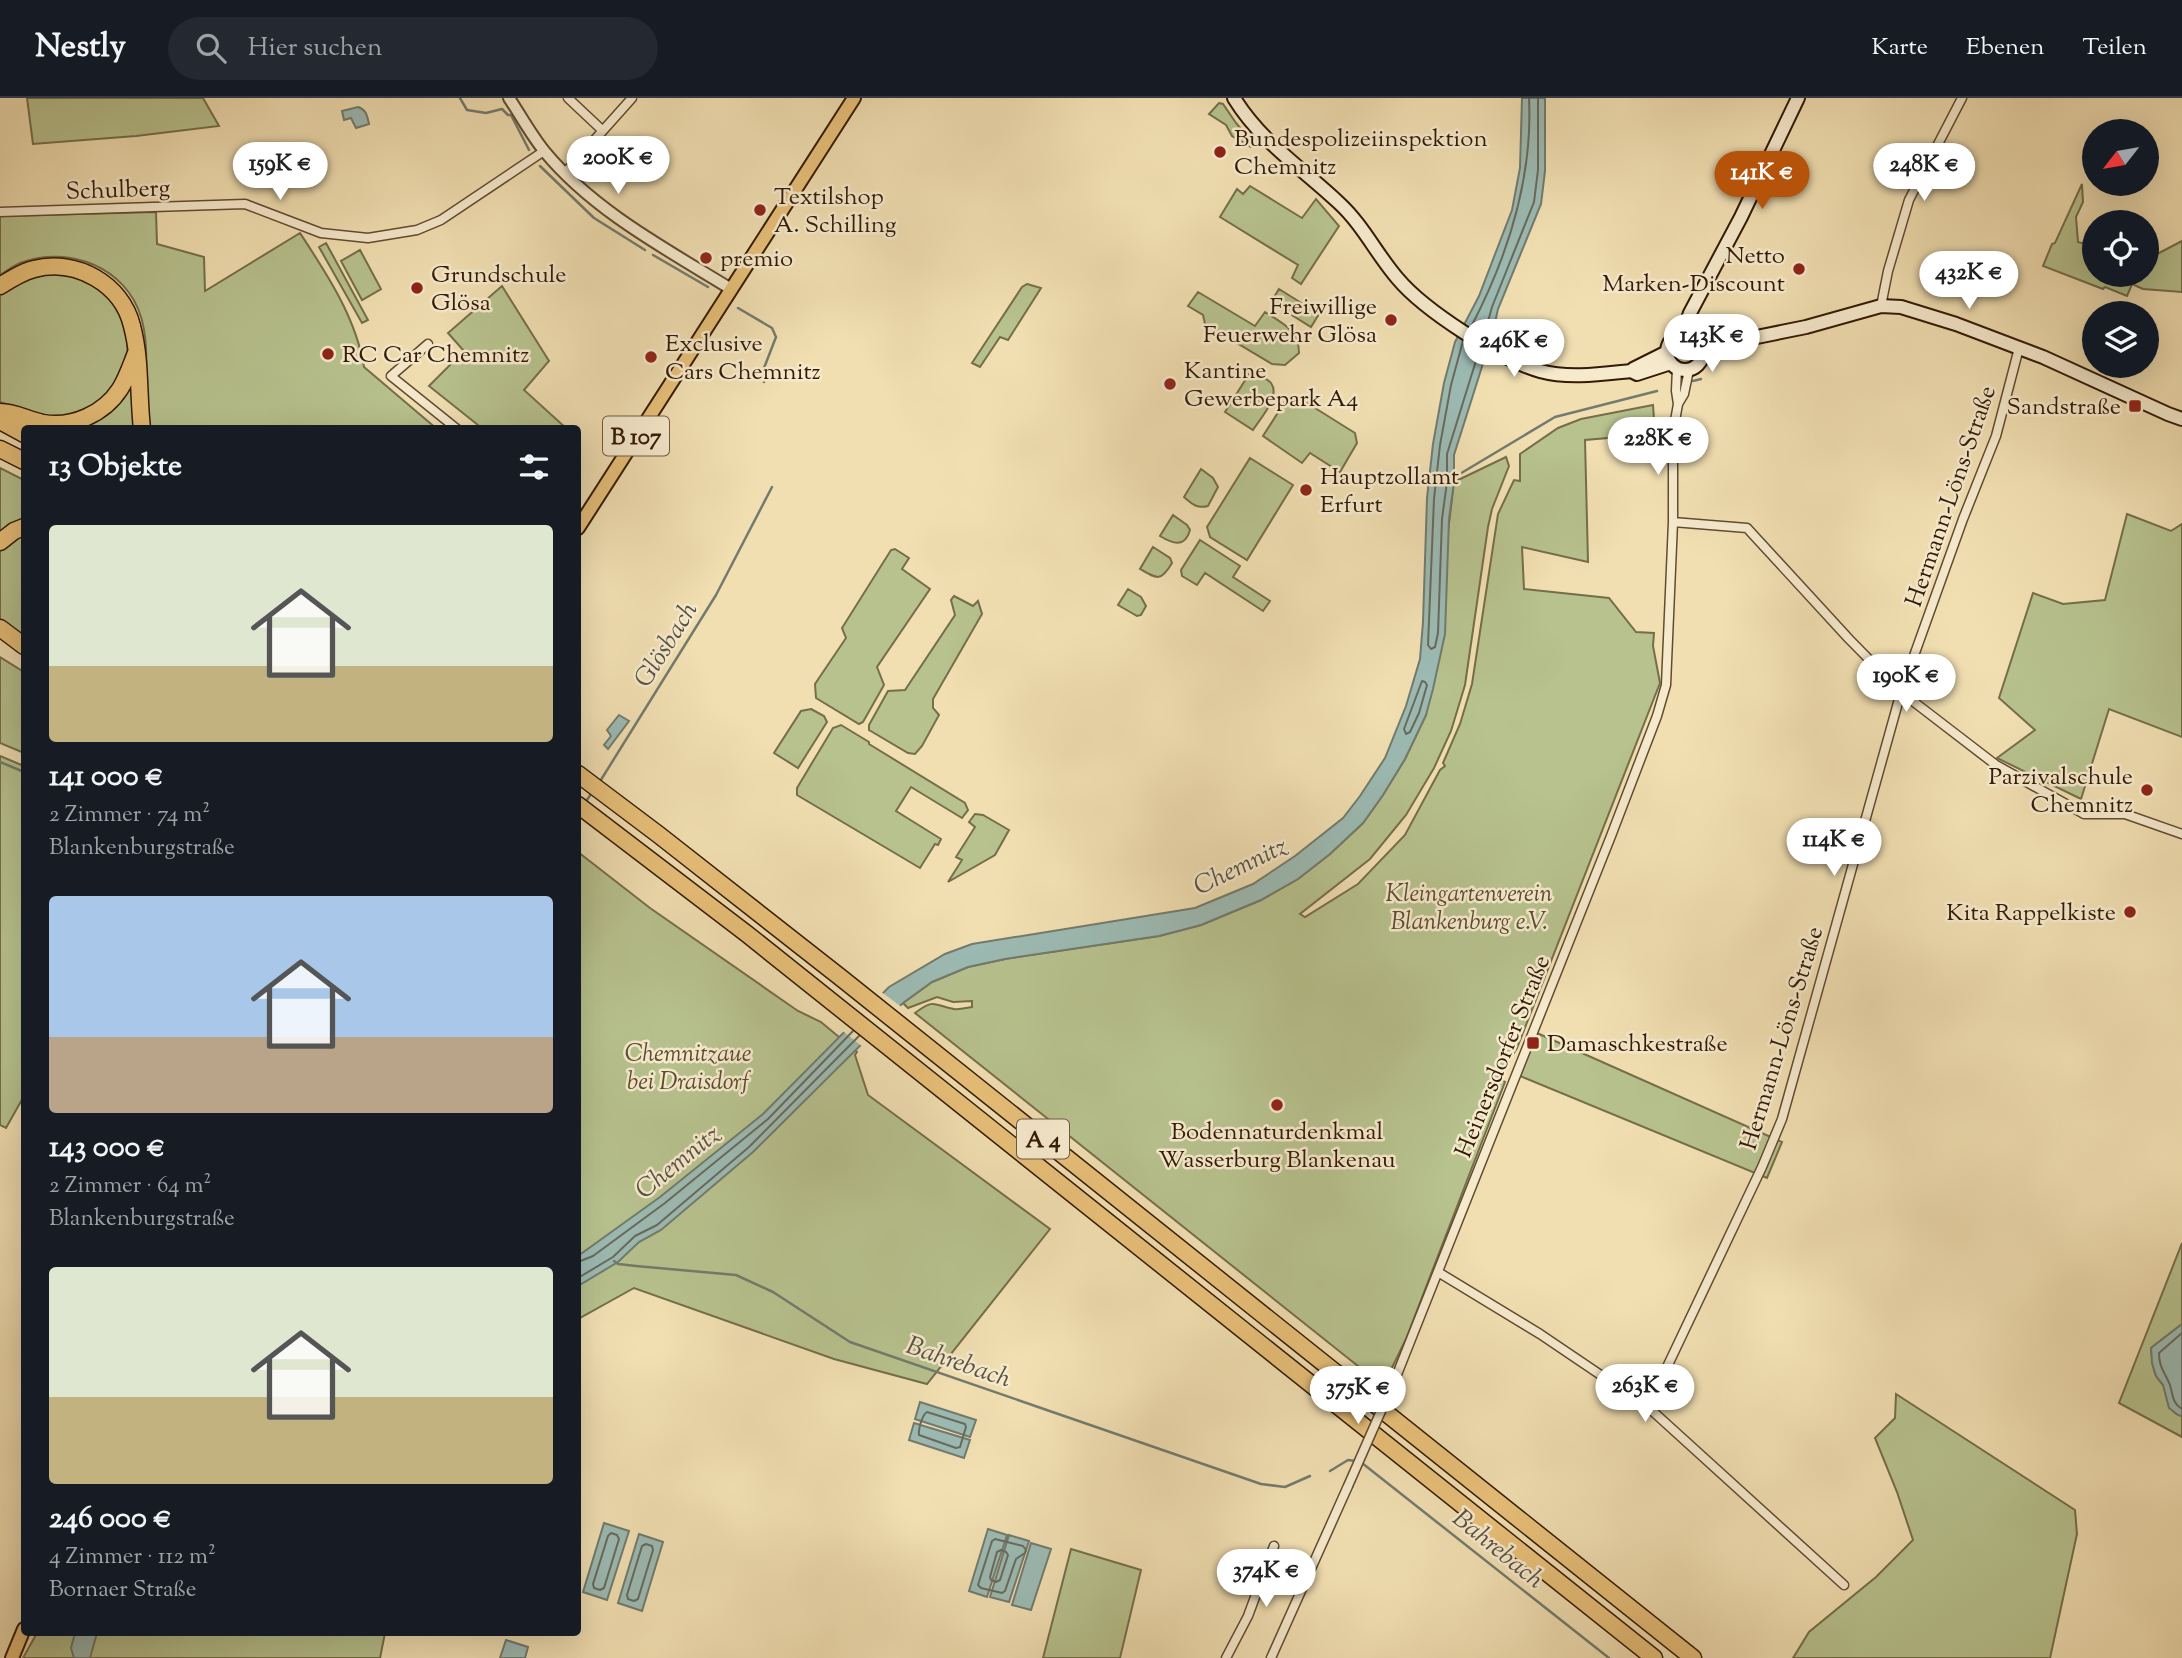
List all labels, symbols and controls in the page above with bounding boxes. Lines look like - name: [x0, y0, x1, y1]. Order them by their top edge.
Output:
- search box: [168, 17, 658, 80]
- text: Nestly: [35, 24, 126, 72]
- icon: search: [192, 29, 230, 67]
- text: Hier suchen: [248, 30, 382, 67]
- text: Karte: [1871, 31, 1928, 65]
- text: Ebenen: [1966, 31, 2044, 65]
- text: Teilen: [2082, 31, 2147, 65]
- north arrow: [2082, 119, 2160, 196]
- map controls: [2082, 119, 2159, 378]
- place label: Bundespolizeiinspektion Chemnitz: [1234, 123, 1488, 185]
- pin: 200K €: [561, 136, 675, 196]
- pin: 159K €: [223, 142, 337, 202]
- text: 200K €: [583, 142, 653, 175]
- marker: Bundespolizeiinspektion Chemnitz: [1212, 144, 1228, 160]
- pin: 248K €: [1867, 144, 1981, 203]
- text: 159K €: [249, 148, 311, 181]
- text: 248K €: [1889, 149, 1959, 182]
- pin: 141K €: [1705, 152, 1819, 211]
- text: 141K €: [1731, 157, 1793, 190]
- street label: Schulberg: [65, 172, 171, 210]
- place label: Textilshop A. Schilling: [774, 181, 897, 243]
- marker: Textilshop A. Schilling: [752, 202, 768, 218]
- button: locate: [2082, 210, 2159, 287]
- place label: Netto Marken-Discount: [1602, 240, 1785, 302]
- place label: premio: [720, 243, 793, 277]
- marker: premio: [698, 250, 714, 266]
- pin: 432K €: [1912, 252, 2026, 311]
- text: 432K €: [1935, 257, 2003, 290]
- place label: Grundschule Glösa: [431, 259, 566, 321]
- marker: Netto Marken-Discount: [1791, 261, 1807, 277]
- marker: Grundschule Glösa: [409, 280, 425, 296]
- place label: Freiwillige Feuerwehr Glösa: [1203, 291, 1377, 353]
- button: layers: [2082, 301, 2159, 378]
- marker: Freiwillige Feuerwehr Glösa: [1383, 312, 1399, 328]
- pin: 143K €: [1655, 314, 1769, 374]
- pin: 246K €: [1457, 320, 1571, 379]
- text: 143K €: [1680, 320, 1744, 353]
- text: 246K €: [1479, 325, 1549, 358]
- place label: Exclusive Cars Chemnitz: [665, 328, 821, 390]
- place label: RC Car Chemnitz: [342, 339, 529, 373]
- marker: RC Car Chemnitz: [320, 346, 336, 362]
- marker: Exclusive Cars Chemnitz: [643, 349, 659, 365]
- place label: Kantine Gewerbepark A4: [1184, 355, 1358, 417]
- marker: Kantine Gewerbepark A4: [1162, 376, 1178, 392]
- street label: Hermann-Löns-Straße: [1898, 381, 2006, 612]
- place label: Sandstraße: [2007, 391, 2121, 425]
- marker: Sandstraße: [2127, 398, 2143, 414]
- road number: B 107: [603, 416, 669, 456]
- pin: 228K €: [1601, 418, 1715, 477]
- text: 228K €: [1624, 423, 1692, 456]
- text: 13 Objekte: [49, 446, 182, 489]
- icon: filters: [515, 448, 553, 486]
- place label: Hauptzollamt Erfurt: [1320, 461, 1459, 523]
- marker: Hauptzollamt Erfurt: [1298, 482, 1314, 498]
- icon: home: [238, 570, 364, 696]
- water label: Glösbach: [626, 595, 708, 695]
- pin: 190K €: [1849, 654, 1963, 714]
- text: 190K €: [1873, 660, 1939, 693]
- text: 141 000 €: [49, 756, 163, 799]
- place label: Parzivalschule Chemnitz: [1989, 761, 2133, 823]
- marker: Parzivalschule Chemnitz: [2139, 782, 2155, 798]
- text: 2 Zimmer · 74 m²: [49, 799, 210, 832]
- pin: 114K €: [1777, 818, 1891, 878]
- text: 114K €: [1803, 824, 1865, 857]
- water label: Chemnitz: [1188, 828, 1295, 906]
- text: Blankenburgstraße: [49, 832, 235, 865]
- park label: Kleingartenverein Blankenburg e.V.: [1386, 878, 1553, 940]
- place label: Kita Rappelkiste: [1946, 897, 2116, 931]
- marker: Kita Rappelkiste: [2122, 904, 2138, 920]
- street label: Hermann-Löns-Straße: [1733, 923, 1833, 1155]
- icon: home: [238, 941, 364, 1067]
- street label: Heinersdorfer Straße: [1448, 950, 1560, 1163]
- place label: Damaschkestraße: [1547, 1028, 1728, 1062]
- marker: Damaschkestraße: [1525, 1035, 1541, 1051]
- park label: Chemnitzaue bei Draisdorf: [625, 1038, 752, 1100]
- marker: Bodennaturdenkmal Wasserburg Blankenau: [1269, 1097, 1285, 1113]
- place label: Bodennaturdenkmal Wasserburg Blankenau: [1158, 1116, 1396, 1178]
- water label: Chemnitz: [628, 1117, 729, 1209]
- road number: A 4: [1017, 1120, 1069, 1158]
- text: 143 000 €: [49, 1127, 165, 1170]
- text: 2 Zimmer · 64 m²: [49, 1170, 211, 1203]
- text: Blankenburgstraße: [49, 1203, 235, 1236]
- icon: home: [238, 1312, 364, 1438]
- water label: Bahrebach: [901, 1328, 1016, 1399]
- pin: 263K €: [1588, 1364, 1702, 1424]
- pin: 375K €: [1301, 1366, 1415, 1426]
- text: 263K €: [1611, 1370, 1679, 1403]
- text: 375K €: [1326, 1372, 1390, 1405]
- text: 246 000 €: [49, 1498, 172, 1541]
- water label: Bahrebach: [1444, 1501, 1552, 1599]
- text: 4 Zimmer · 112 m²: [49, 1541, 216, 1574]
- pin: 374K €: [1209, 1550, 1323, 1609]
- text: 374K €: [1233, 1555, 1299, 1588]
- text: Bornaer Straße: [49, 1574, 196, 1607]

